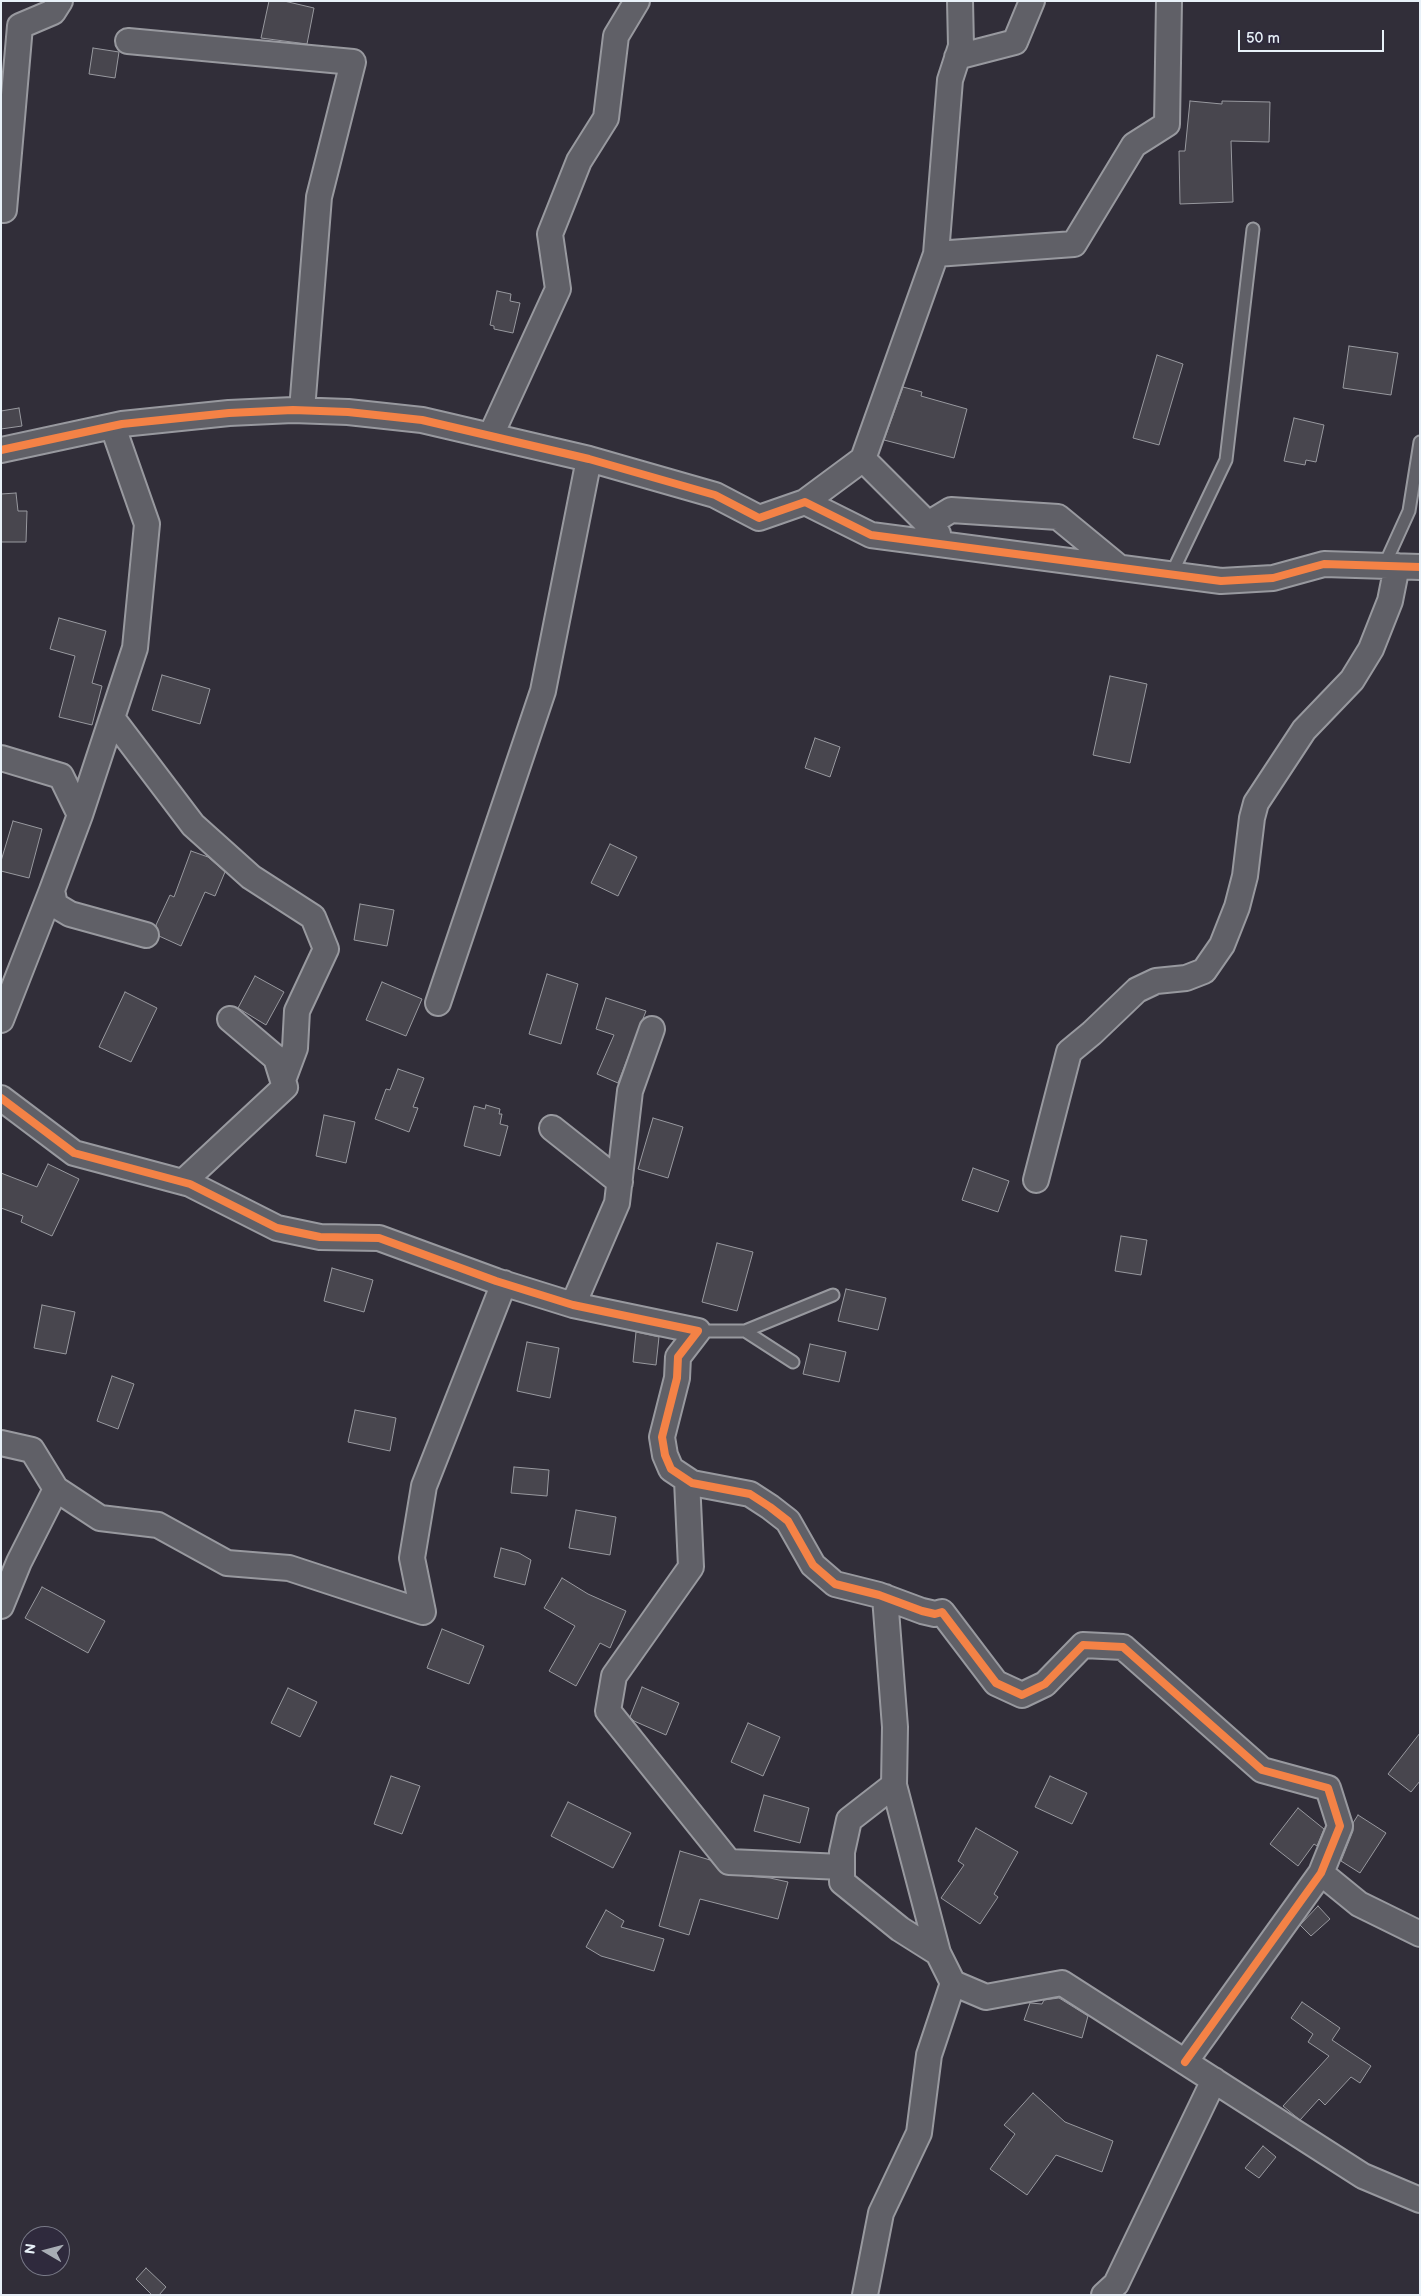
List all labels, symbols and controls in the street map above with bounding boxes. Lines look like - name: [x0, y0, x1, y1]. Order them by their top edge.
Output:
- scale bar: [1241, 20, 1387, 52]
- text: 50 m: [1246, 29, 1280, 48]
- north arrow: [20, 2226, 70, 2276]
- text: N: [21, 2243, 40, 2255]

